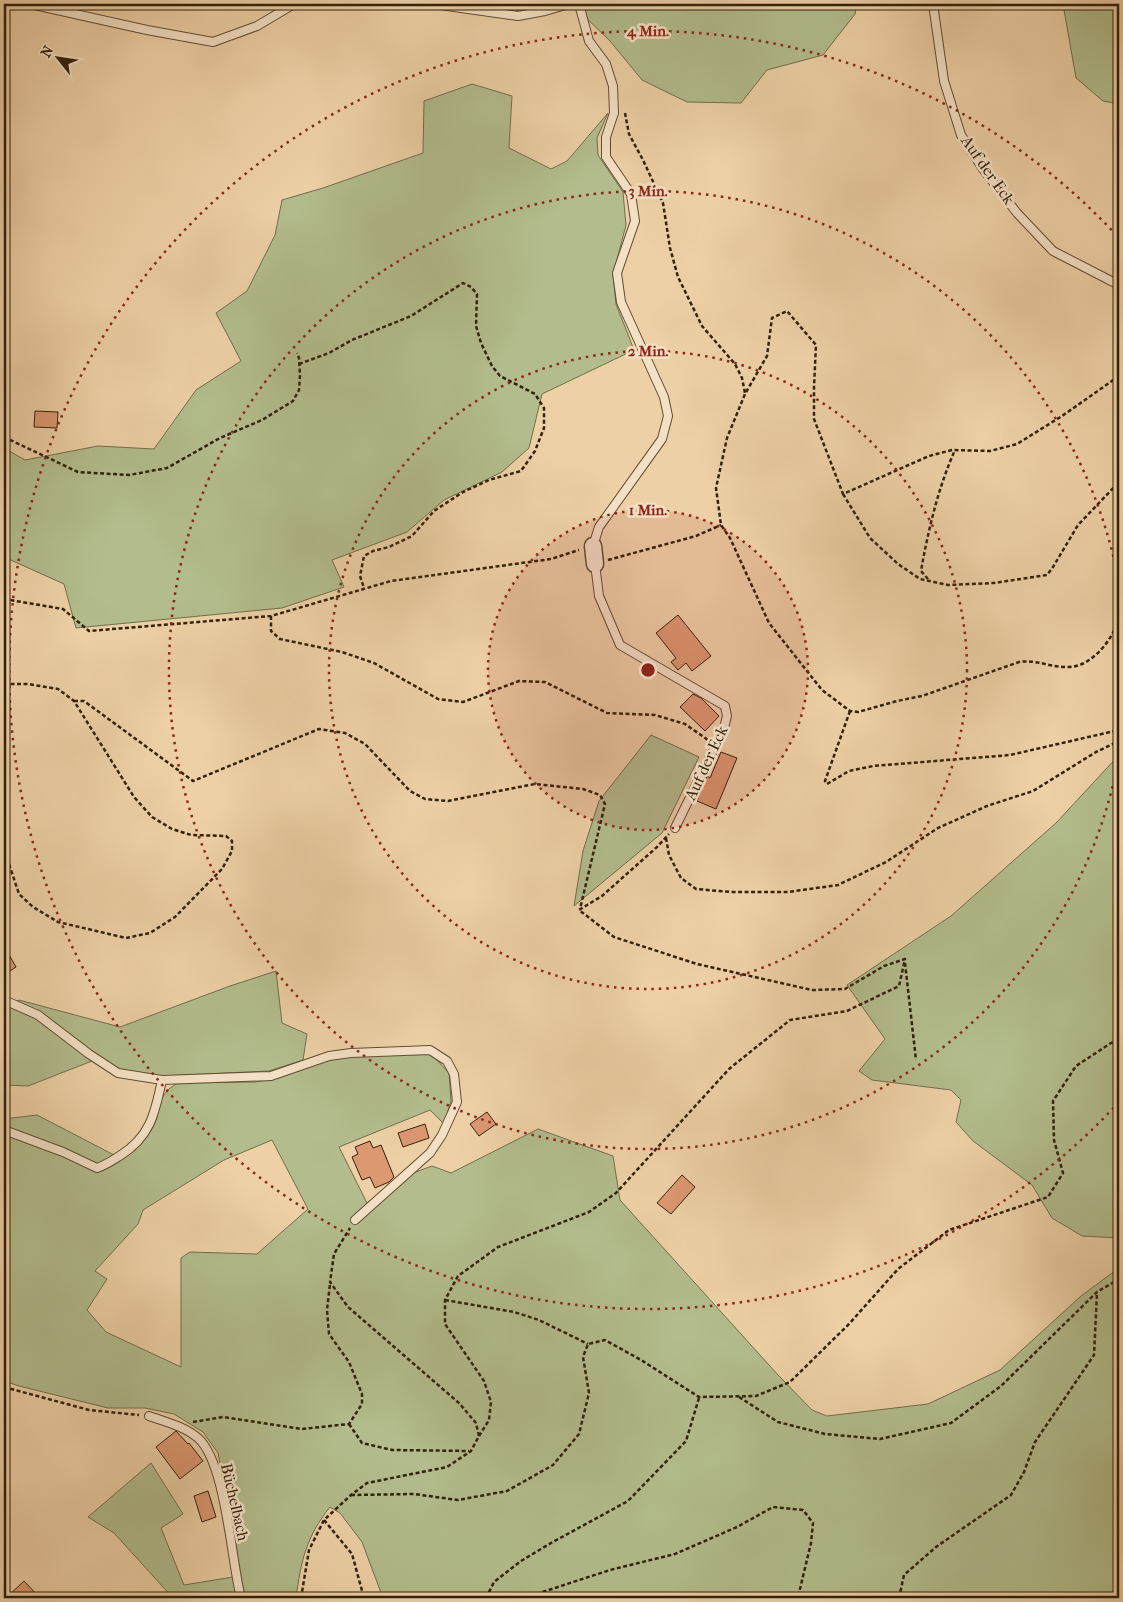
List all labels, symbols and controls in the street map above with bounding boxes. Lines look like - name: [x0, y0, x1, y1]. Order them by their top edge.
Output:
- text: 4 Min.: [626, 22, 669, 40]
- north arrow: [32, 32, 82, 82]
- text: N: [37, 43, 57, 61]
- street label: Auf der Eck: [957, 131, 1019, 209]
- text: 3 Min.: [628, 182, 668, 200]
- text: 2 Min.: [628, 342, 668, 360]
- text: 1 Min.: [629, 501, 667, 519]
- centre of rings: [639, 661, 657, 679]
- street label: Auf der Eck: [680, 722, 732, 804]
- street label: Büchelbach: [217, 1461, 253, 1543]

